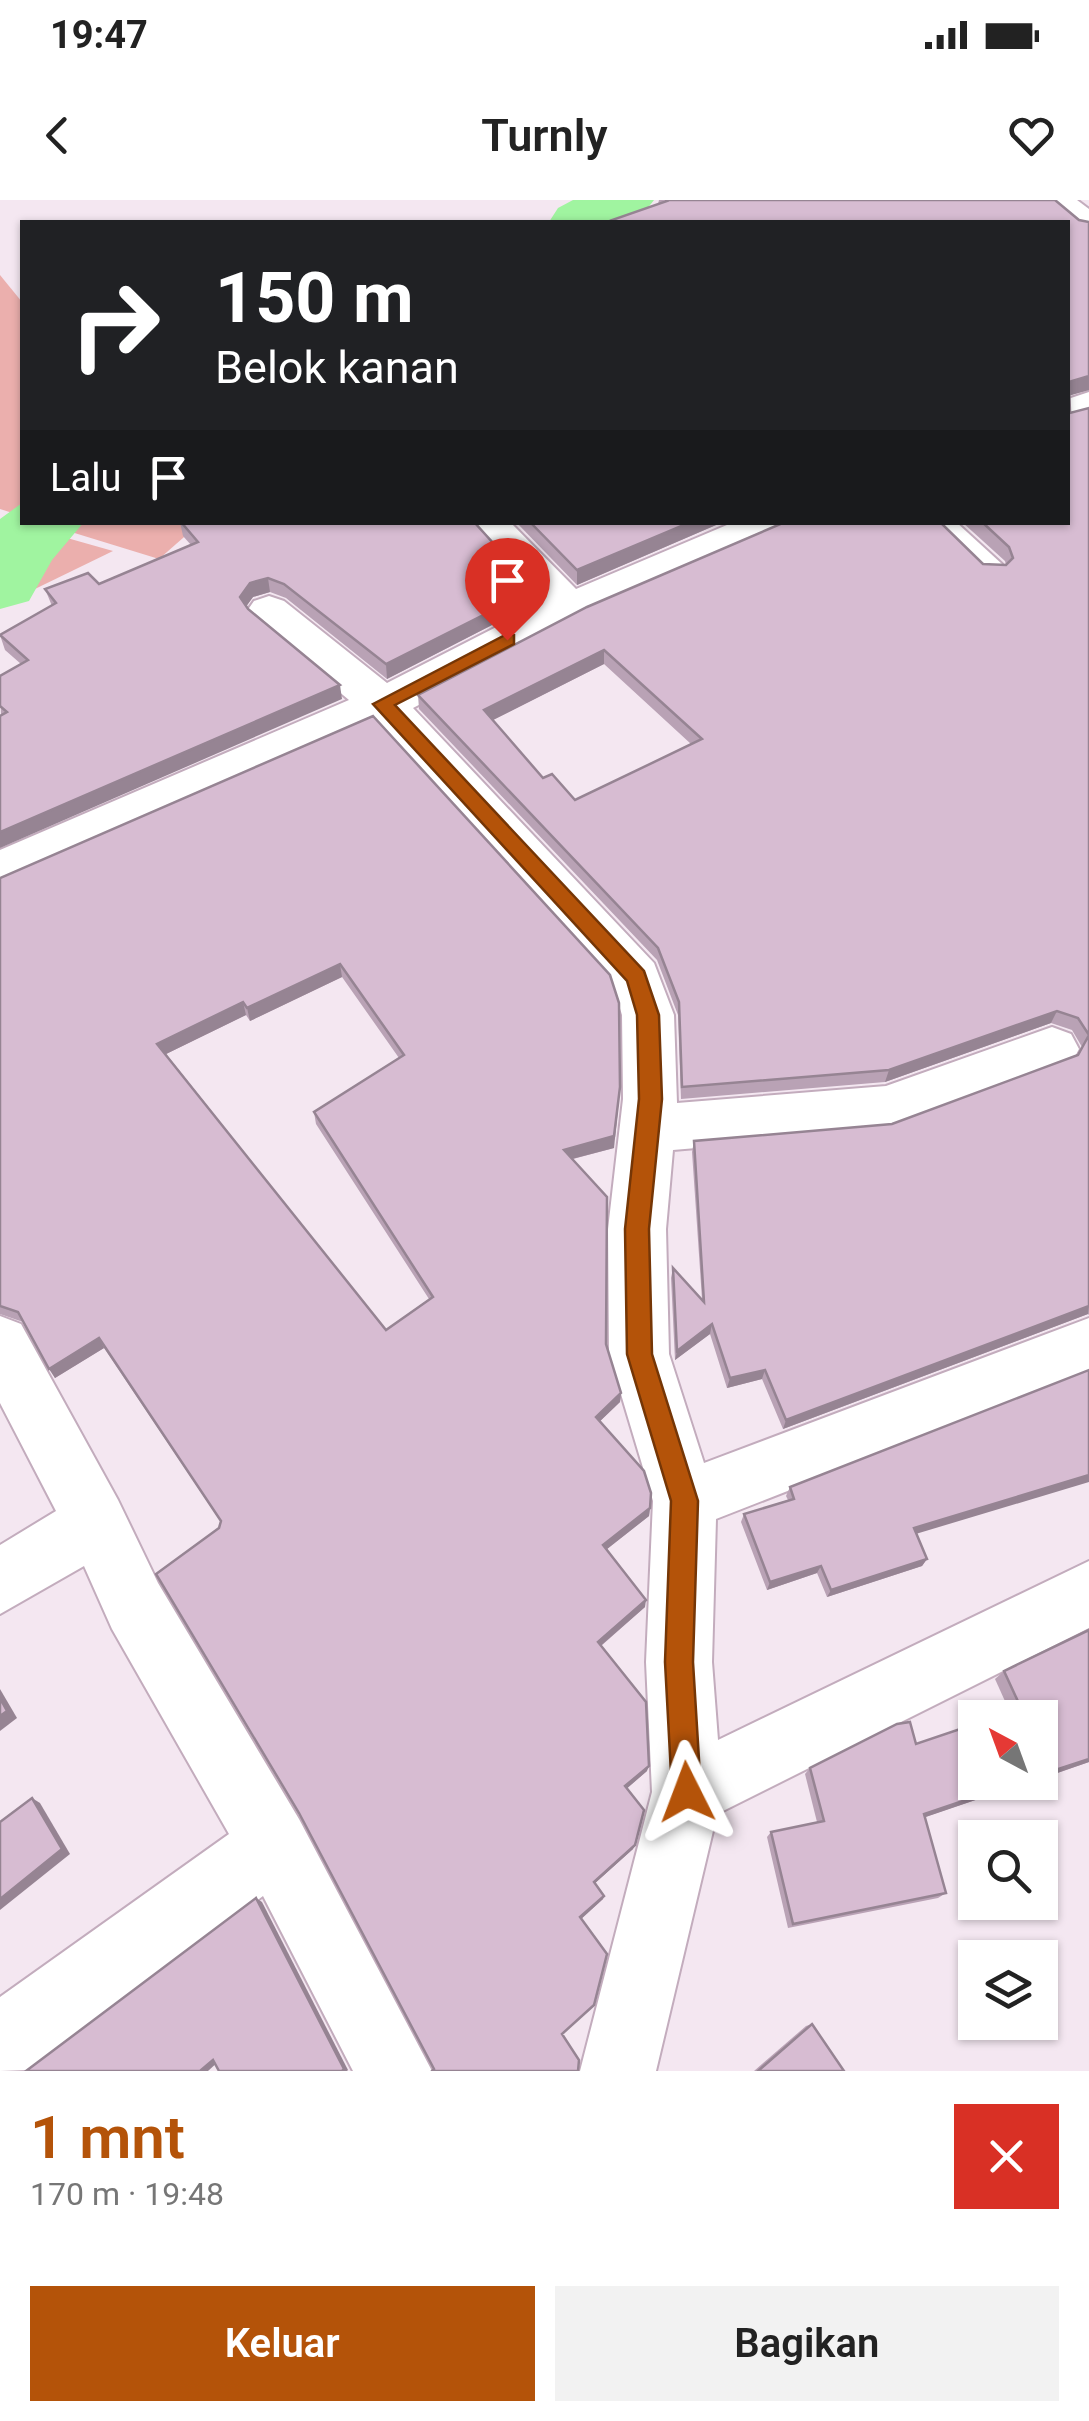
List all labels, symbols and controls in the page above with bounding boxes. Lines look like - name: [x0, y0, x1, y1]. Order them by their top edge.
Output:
- text: 19:47: [50, 13, 148, 57]
- icon: back: [30, 108, 85, 163]
- icon: heart: [1004, 108, 1059, 163]
- text: Turnly: [481, 109, 608, 162]
- text: 150 m: [215, 257, 414, 339]
- icon: right: [50, 260, 180, 390]
- text: Belok kanan: [215, 341, 459, 394]
- icon: arrive: [141, 450, 196, 505]
- text: Lalu: [50, 456, 121, 500]
- pin: [465, 538, 550, 641]
- icon: arrive: [480, 553, 535, 608]
- north arrow: [958, 1700, 1058, 1800]
- map controls: [958, 1700, 1058, 2040]
- position arrow: [635, 1740, 739, 1844]
- button: search: [958, 1820, 1058, 1920]
- button: layers: [958, 1940, 1058, 2040]
- text: 1 mnt: [30, 2102, 185, 2173]
- button: close: [954, 2104, 1059, 2209]
- text: 170 m · 19:48: [30, 2175, 224, 2213]
- button: Keluar: [30, 2286, 535, 2401]
- button: Bagikan: [555, 2286, 1059, 2401]

